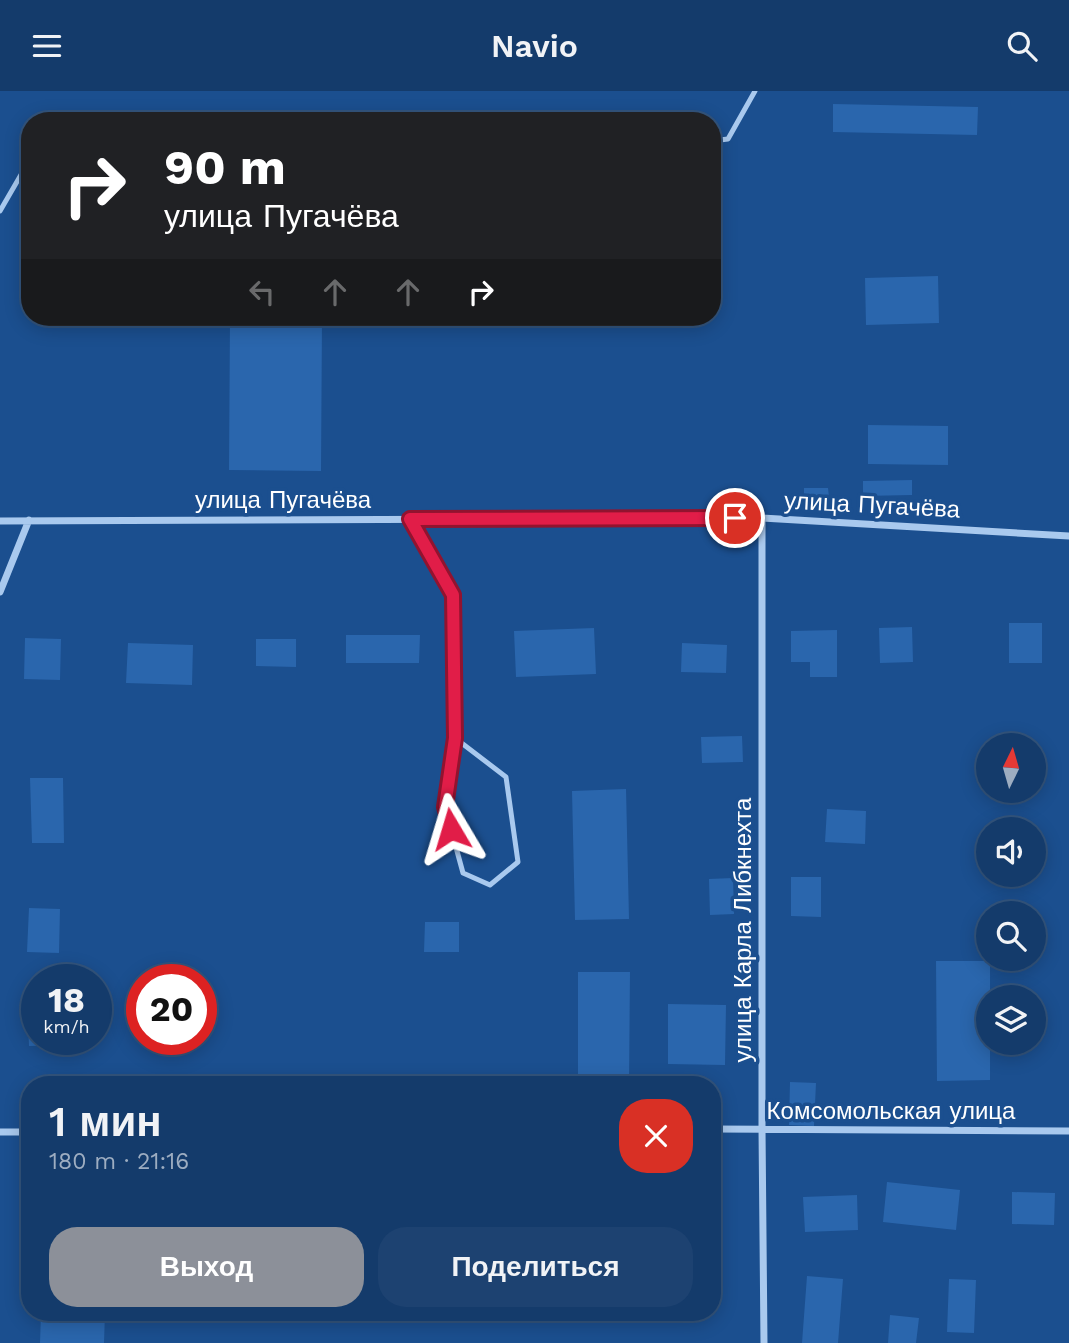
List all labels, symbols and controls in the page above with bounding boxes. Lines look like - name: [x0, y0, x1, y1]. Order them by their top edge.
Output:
- icon: menu: [28, 27, 66, 65]
- text: Navio: [491, 27, 578, 65]
- icon: search: [1003, 27, 1041, 65]
- text: 90 m: [164, 138, 286, 196]
- icon: right: [49, 140, 140, 231]
- text: улица Пугачёва: [164, 197, 399, 235]
- icon: left: [243, 273, 281, 311]
- icon: ahead: [316, 273, 354, 311]
- icon: ahead: [389, 273, 427, 311]
- icon: right: [462, 273, 500, 311]
- street label: улица Пугачёва: [195, 486, 372, 514]
- street label: улица Пугачёва: [783, 486, 961, 524]
- pin: [705, 488, 765, 548]
- icon: arrive: [716, 499, 754, 537]
- north arrow: [976, 733, 1046, 803]
- map controls: [976, 733, 1046, 1055]
- position arrow: [414, 792, 488, 866]
- street label: улица Карла Либкнехта: [729, 797, 757, 1062]
- button: sound: [976, 817, 1046, 887]
- button: search: [976, 901, 1046, 971]
- speed limit sign: 20: [126, 964, 217, 1055]
- text: 18: [48, 979, 85, 1021]
- button: layers: [976, 985, 1046, 1055]
- text: km/h: [43, 1016, 90, 1037]
- text: 1 мин: [49, 1097, 162, 1146]
- street label: Комсомольская улица: [767, 1097, 1016, 1125]
- button: close: [619, 1099, 693, 1173]
- text: 180 m · 21:16: [49, 1148, 189, 1175]
- button: Выход: [49, 1227, 364, 1307]
- button: Поделиться: [378, 1227, 693, 1307]

